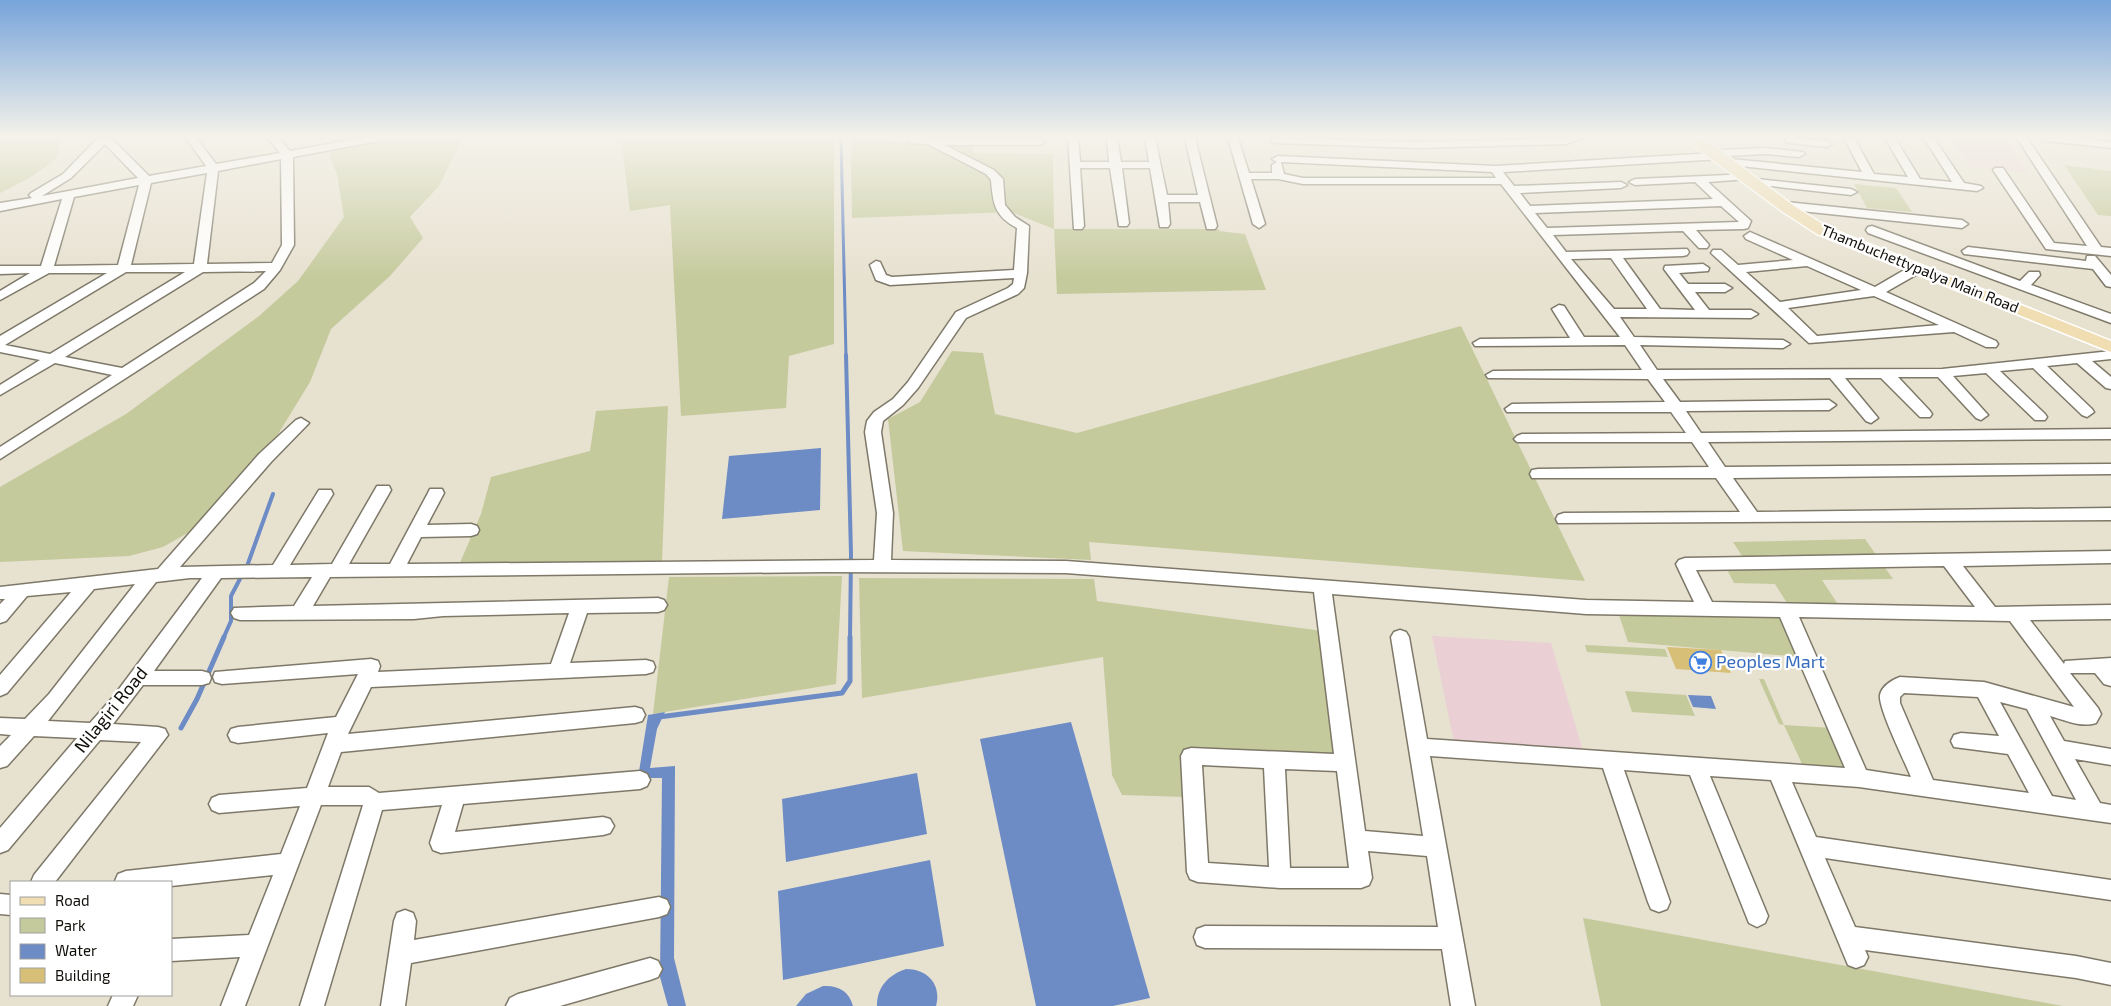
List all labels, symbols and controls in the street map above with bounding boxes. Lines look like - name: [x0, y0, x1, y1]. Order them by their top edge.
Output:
- street label: Thambuchettypalya Main Road: [1819, 220, 2022, 316]
- supermarket icon: Peoples Mart: [1688, 650, 1712, 674]
- place label: Peoples Mart: [1716, 650, 1825, 672]
- street label: Nilagiri Road: [69, 662, 152, 757]
- legend: [10, 881, 172, 996]
- text: Road: [55, 891, 90, 909]
- text: Park: [55, 916, 86, 934]
- text: Water: [55, 941, 97, 959]
- text: Building: [55, 966, 111, 984]

